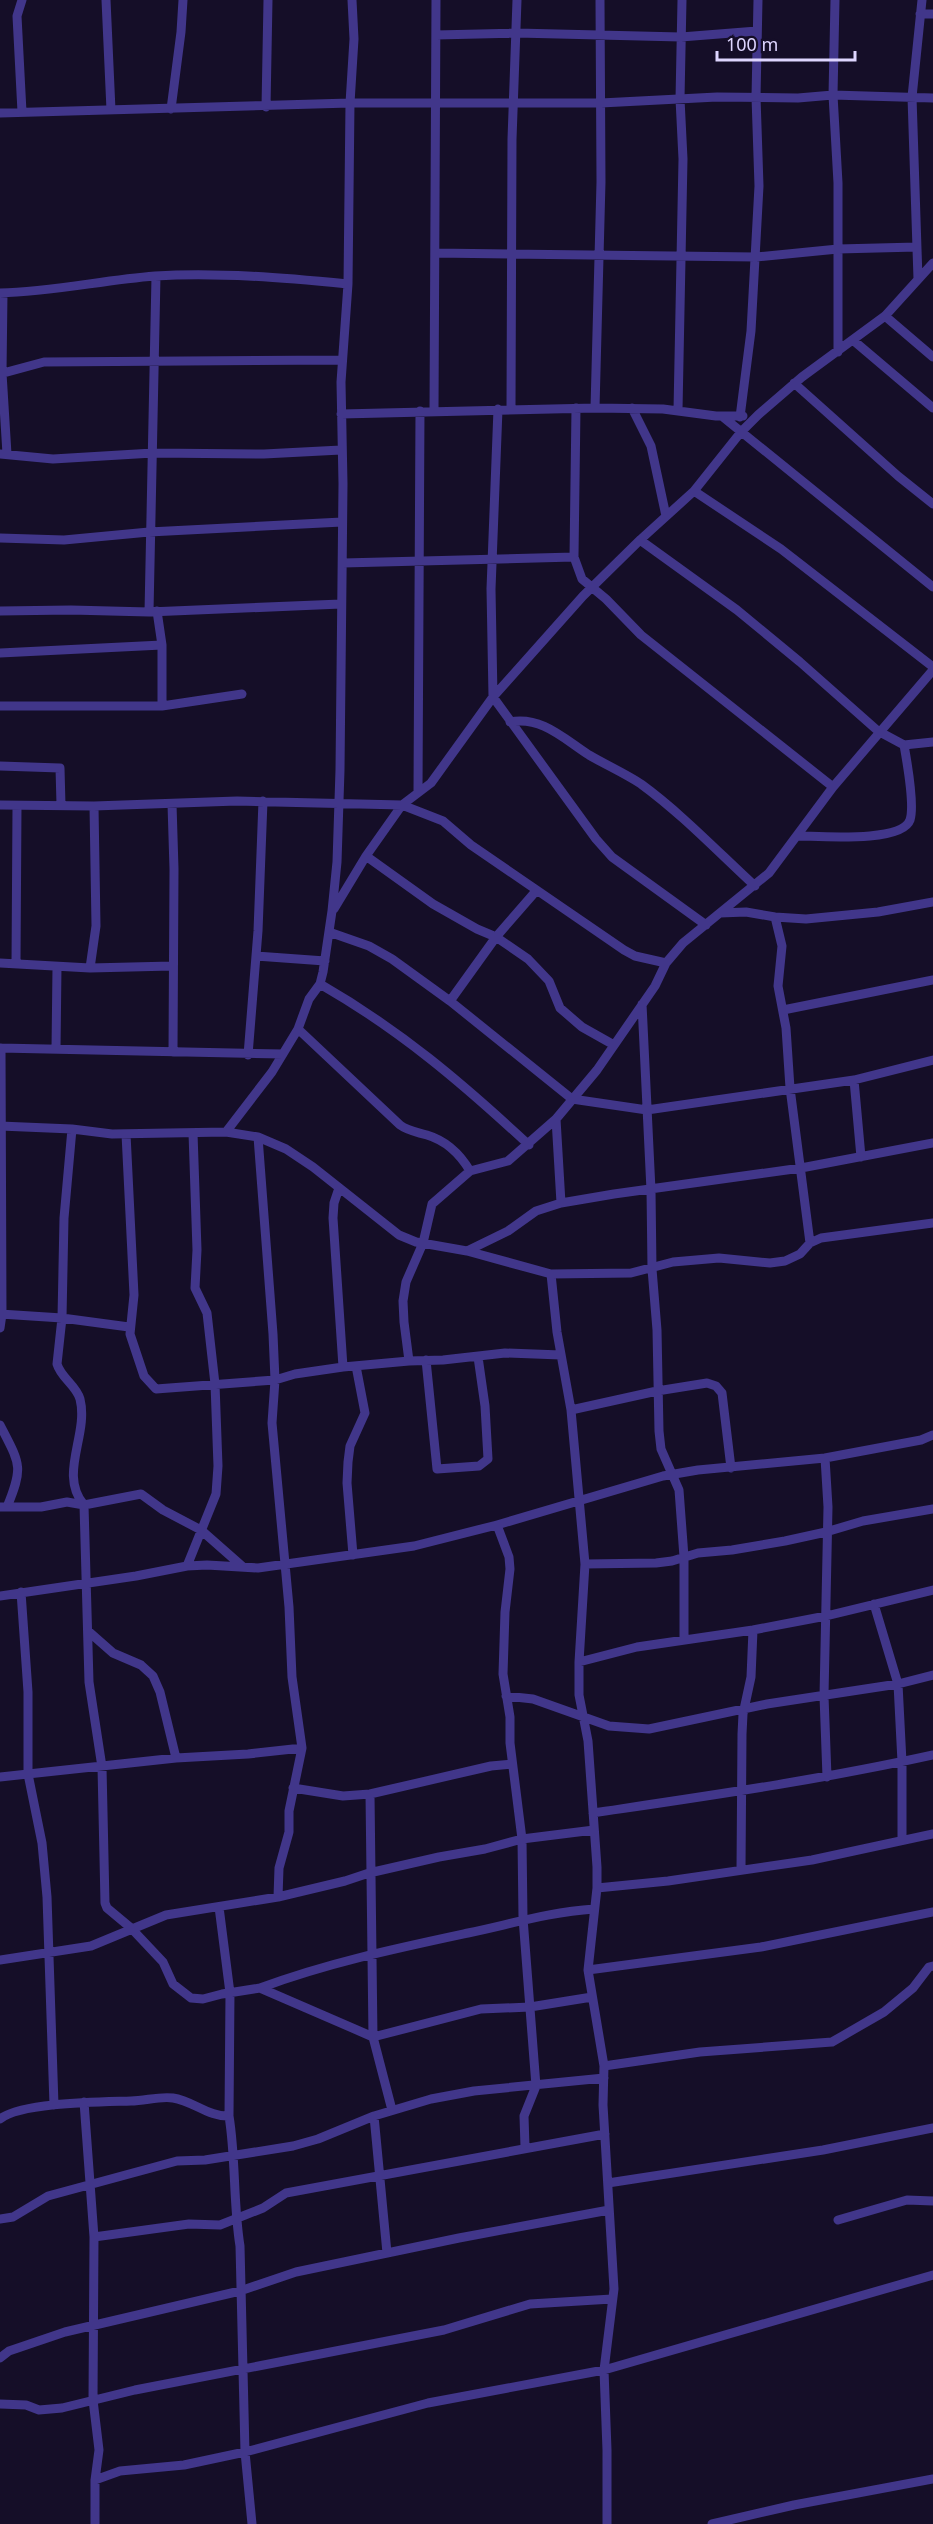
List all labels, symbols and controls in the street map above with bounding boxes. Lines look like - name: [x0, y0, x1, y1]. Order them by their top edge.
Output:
- scale bar: [717, 24, 855, 62]
- text: 100 m: [726, 32, 778, 56]

